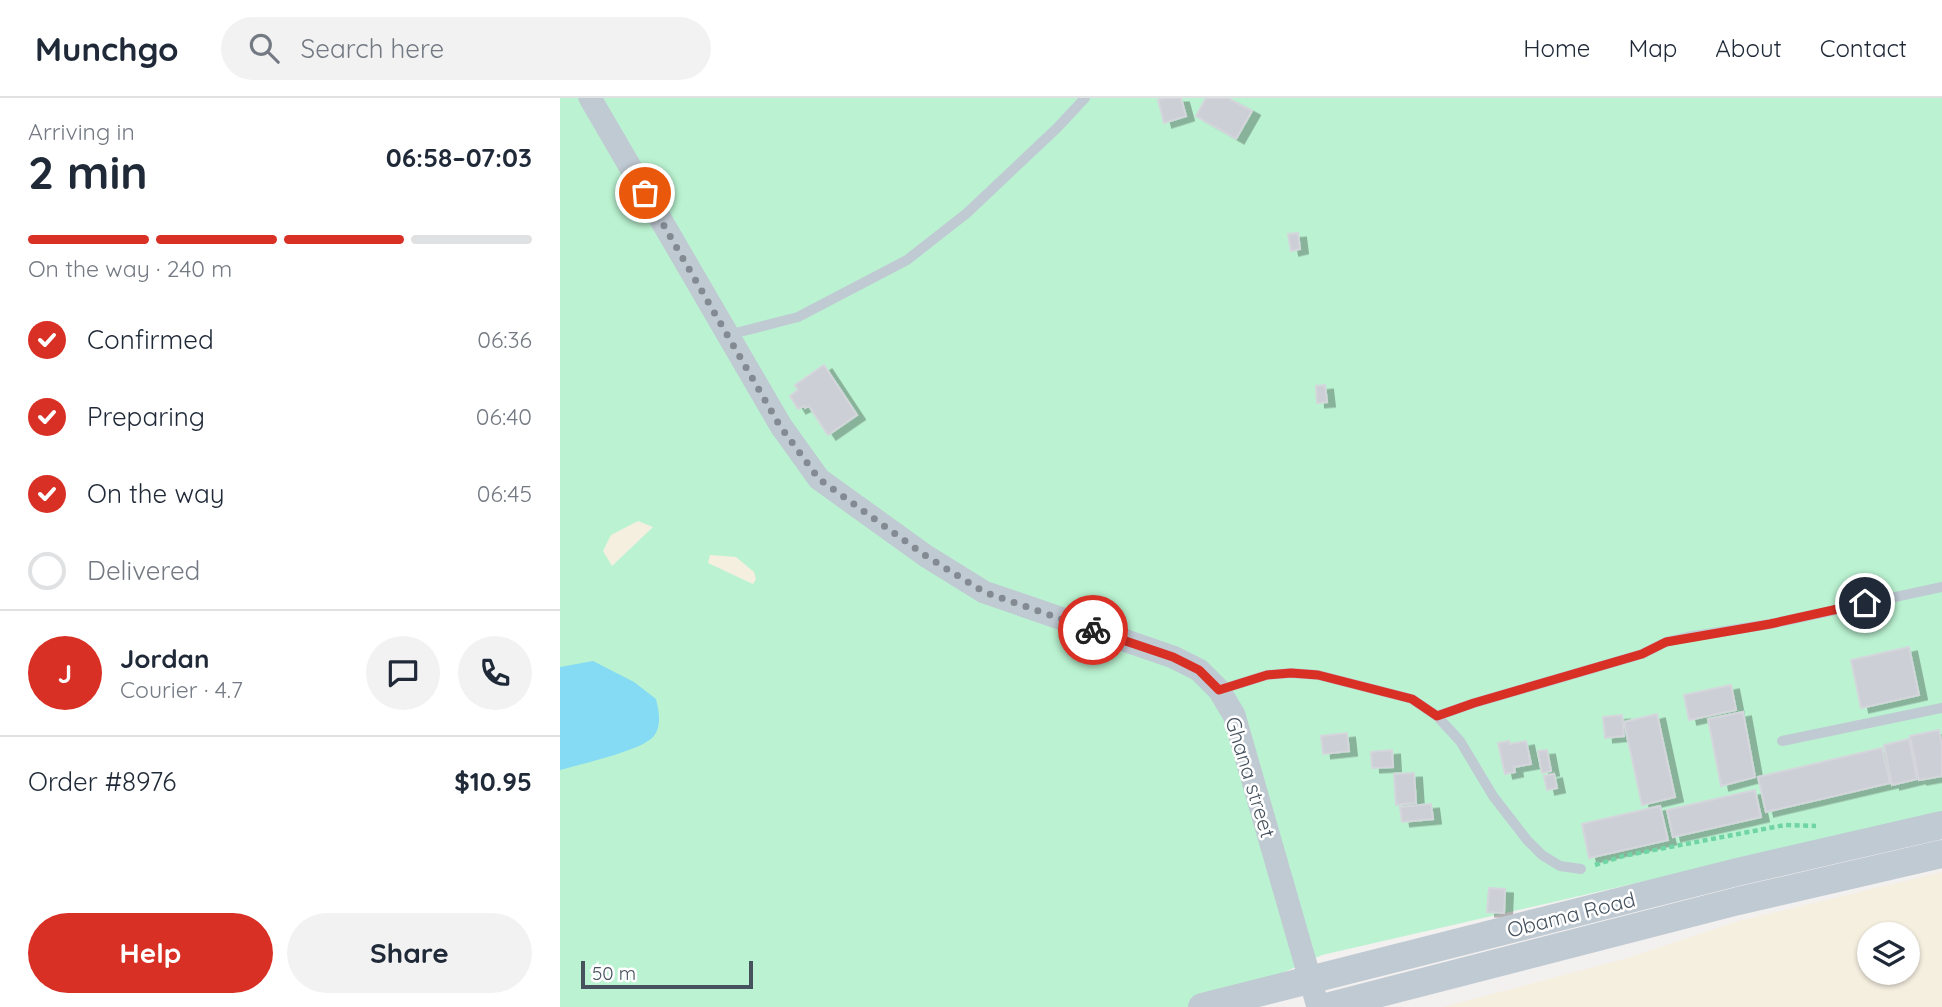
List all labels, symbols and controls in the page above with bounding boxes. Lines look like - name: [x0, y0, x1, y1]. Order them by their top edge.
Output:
- search box: [221, 17, 711, 80]
- text: Munchgo: [35, 28, 179, 69]
- icon: search: [245, 29, 283, 67]
- text: Search here: [301, 32, 444, 65]
- text: Home: [1523, 33, 1590, 63]
- text: Map: [1628, 33, 1677, 63]
- text: About: [1715, 33, 1782, 63]
- text: Contact: [1820, 33, 1907, 63]
- text: Arriving in: [28, 117, 135, 146]
- text: 06:58–07:03: [386, 141, 532, 174]
- text: 2 min: [28, 143, 148, 201]
- pin: [615, 163, 675, 223]
- icon: bag: [626, 174, 664, 212]
- text: On the way · 240 m: [28, 254, 232, 283]
- icon: check: [28, 321, 66, 359]
- text: Confirmed: [87, 323, 214, 356]
- text: 06:36: [477, 325, 532, 354]
- icon: check: [28, 398, 66, 436]
- text: Preparing: [87, 400, 205, 433]
- text: 06:40: [476, 402, 532, 431]
- icon: check: [28, 475, 66, 513]
- text: On the way: [87, 477, 225, 510]
- text: 06:45: [477, 479, 532, 508]
- text: Delivered: [87, 554, 200, 587]
- pin: [1835, 573, 1895, 633]
- icon: home: [1846, 584, 1884, 622]
- courier: [1058, 595, 1128, 665]
- icon: bike: [1074, 611, 1112, 649]
- button: chat: [366, 636, 440, 710]
- button: phone: [458, 636, 532, 710]
- text: Jordan: [120, 642, 209, 675]
- text: J: [58, 657, 72, 690]
- text: Courier · 4.7: [120, 675, 243, 704]
- street label: Ghana street: [1220, 713, 1282, 841]
- text: Order #8976: [28, 765, 176, 798]
- text: $10.95: [454, 765, 532, 798]
- street label: Obama Road: [1504, 886, 1638, 942]
- button: Help: [28, 913, 273, 993]
- button: Share: [287, 913, 532, 993]
- map controls: [1857, 922, 1920, 985]
- button: layers: [1857, 922, 1920, 985]
- scale bar: [581, 958, 752, 990]
- text: 50 m: [592, 961, 636, 985]

